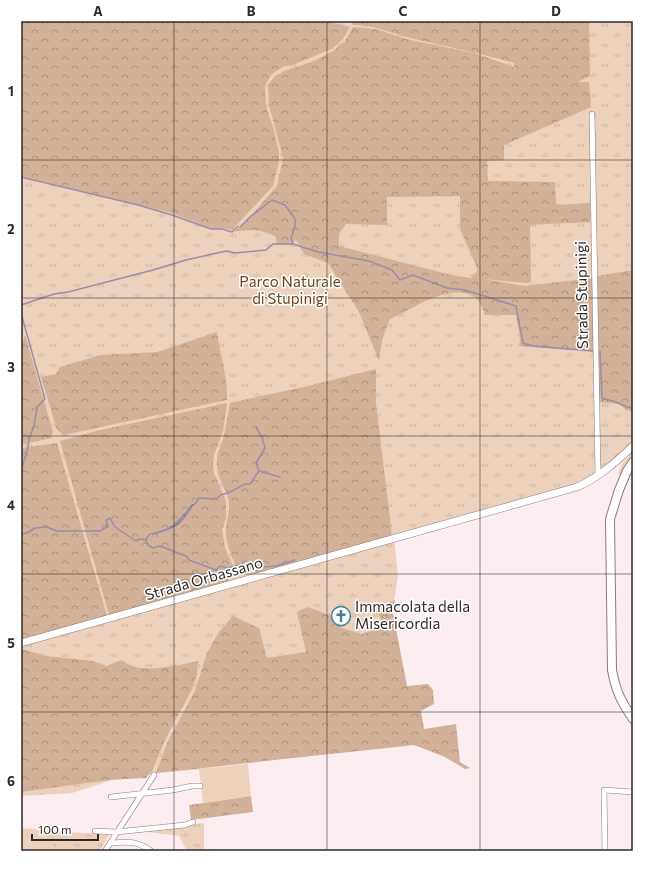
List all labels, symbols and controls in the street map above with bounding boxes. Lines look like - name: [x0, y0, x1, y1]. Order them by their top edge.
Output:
- text: A: [93, 3, 103, 19]
- text: B: [247, 3, 256, 19]
- text: C: [399, 3, 408, 19]
- text: D: [551, 3, 561, 19]
- text: 1: [8, 83, 14, 99]
- text: 2: [7, 221, 15, 237]
- street label: Strada Stupinigi: [571, 241, 591, 349]
- park label: Parco Naturale di Stupinigi: [239, 272, 341, 307]
- text: 3: [7, 359, 15, 375]
- text: 4: [7, 497, 15, 513]
- street label: Strada Orbassano: [143, 553, 265, 603]
- place label: Immacolata della Misericordia: [355, 597, 470, 632]
- church icon: Immacolata della Misericordia: [330, 605, 352, 627]
- text: 5: [7, 635, 15, 651]
- text: 6: [7, 773, 15, 789]
- scale bar: [32, 816, 98, 842]
- text: 100 m: [38, 822, 72, 836]

